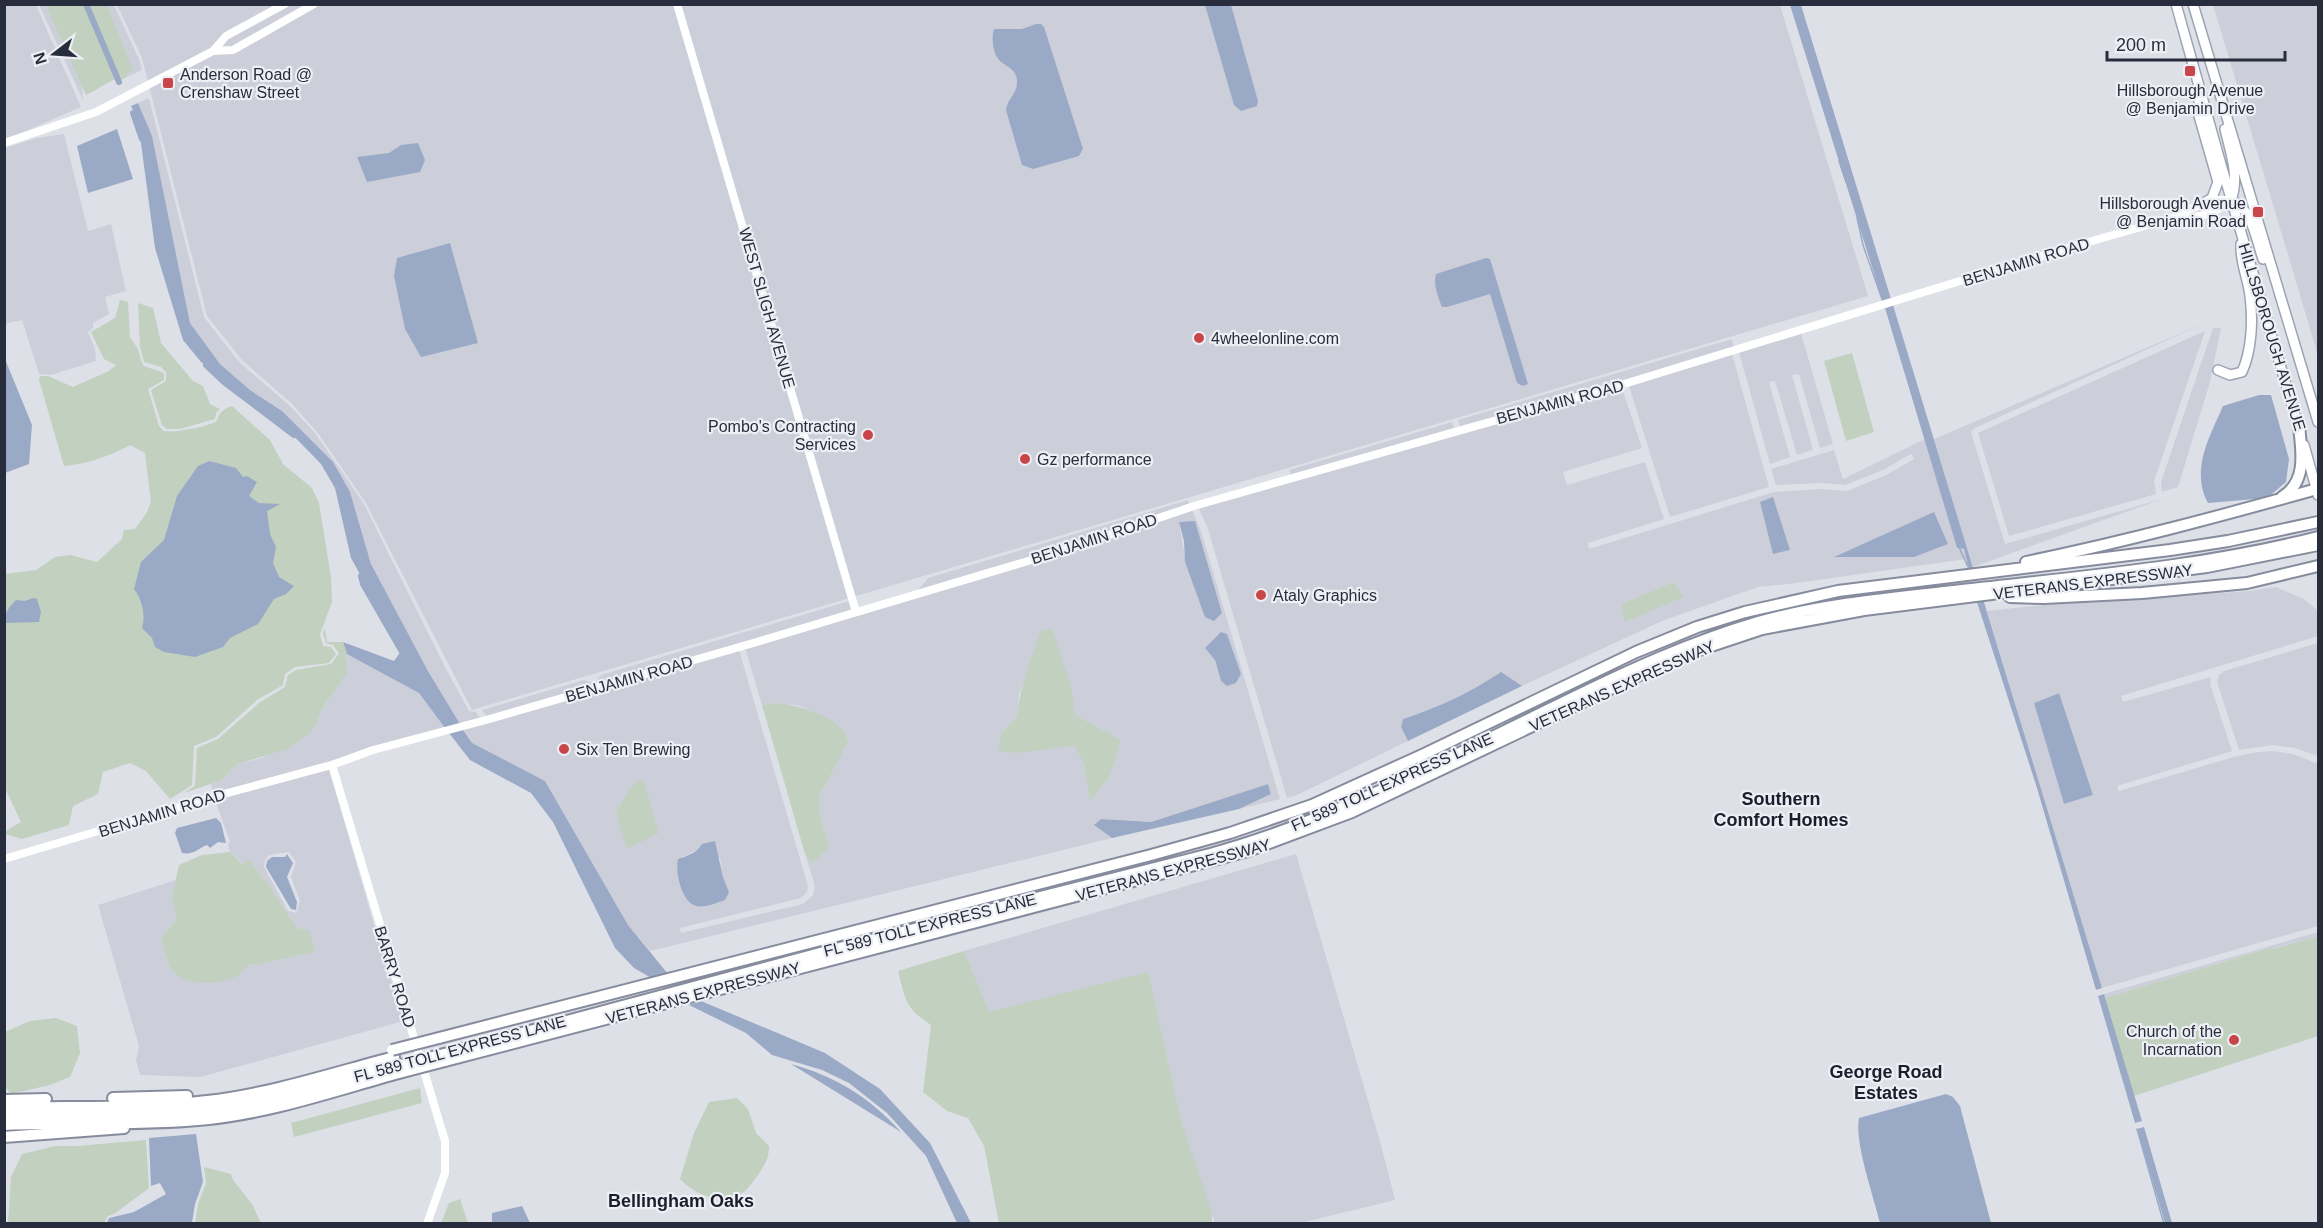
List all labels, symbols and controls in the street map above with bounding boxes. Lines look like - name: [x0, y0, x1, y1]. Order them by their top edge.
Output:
- north arrow: [24, 24, 84, 84]
- scale bar: [2107, 24, 2286, 62]
- text: 200 m: [2116, 35, 2166, 55]
- text: N: [30, 50, 50, 66]
- marker: Hillsborough Avenue @ Benjamin Drive: [2183, 64, 2197, 78]
- place label: Anderson Road @ Crenshaw Street: [180, 66, 312, 101]
- marker: Anderson Road @ Crenshaw Street: [161, 76, 175, 90]
- place label: Hillsborough Avenue @ Benjamin Drive: [2117, 82, 2263, 117]
- place label: Hillsborough Avenue @ Benjamin Road: [2100, 195, 2246, 230]
- marker: Hillsborough Avenue @ Benjamin Road: [2251, 205, 2265, 219]
- street label: WEST SLIGH AVENUE: [736, 226, 798, 390]
- street label: BENJAMIN ROAD: [1961, 235, 2091, 289]
- street label: HILLSBOROUGH AVENUE: [2235, 241, 2309, 433]
- place label: 4wheelonline.com: [1211, 330, 1339, 347]
- marker: 4wheelonline.com: [1192, 331, 1206, 345]
- street label: BENJAMIN ROAD: [1494, 377, 1626, 427]
- place label: Pombo's Contracting Services: [708, 418, 856, 453]
- marker: Pombo's Contracting Services: [861, 428, 875, 442]
- place label: Gz performance: [1037, 451, 1152, 468]
- marker: Gz performance: [1018, 452, 1032, 466]
- street label: BENJAMIN ROAD: [1029, 511, 1159, 567]
- street label: VETERANS EXPRESSWAY: [1992, 561, 2194, 603]
- place label: Ataly Graphics: [1273, 587, 1377, 604]
- marker: Ataly Graphics: [1254, 588, 1268, 602]
- street label: VETERANS EXPRESSWAY: [1527, 637, 1718, 735]
- street label: BENJAMIN ROAD: [563, 653, 695, 705]
- street label: FL 589 TOLL EXPRESS LANE: [1289, 730, 1495, 834]
- place label: Six Ten Brewing: [576, 741, 690, 758]
- marker: Six Ten Brewing: [557, 742, 571, 756]
- street label: BENJAMIN ROAD: [97, 786, 227, 840]
- district label: Southern Comfort Homes: [1713, 789, 1849, 830]
- street label: VETERANS EXPRESSWAY: [1074, 836, 1273, 904]
- street label: FL 589 TOLL EXPRESS LANE: [822, 890, 1038, 960]
- street label: BARRY ROAD: [371, 924, 419, 1030]
- street label: VETERANS EXPRESSWAY: [604, 959, 803, 1027]
- street label: FL 589 TOLL EXPRESS LANE: [352, 1012, 568, 1086]
- place label: Church of the Incarnation: [2126, 1023, 2222, 1058]
- marker: Church of the Incarnation: [2227, 1033, 2241, 1047]
- district label: George Road Estates: [1829, 1062, 1943, 1103]
- district label: Bellingham Oaks: [608, 1191, 754, 1211]

